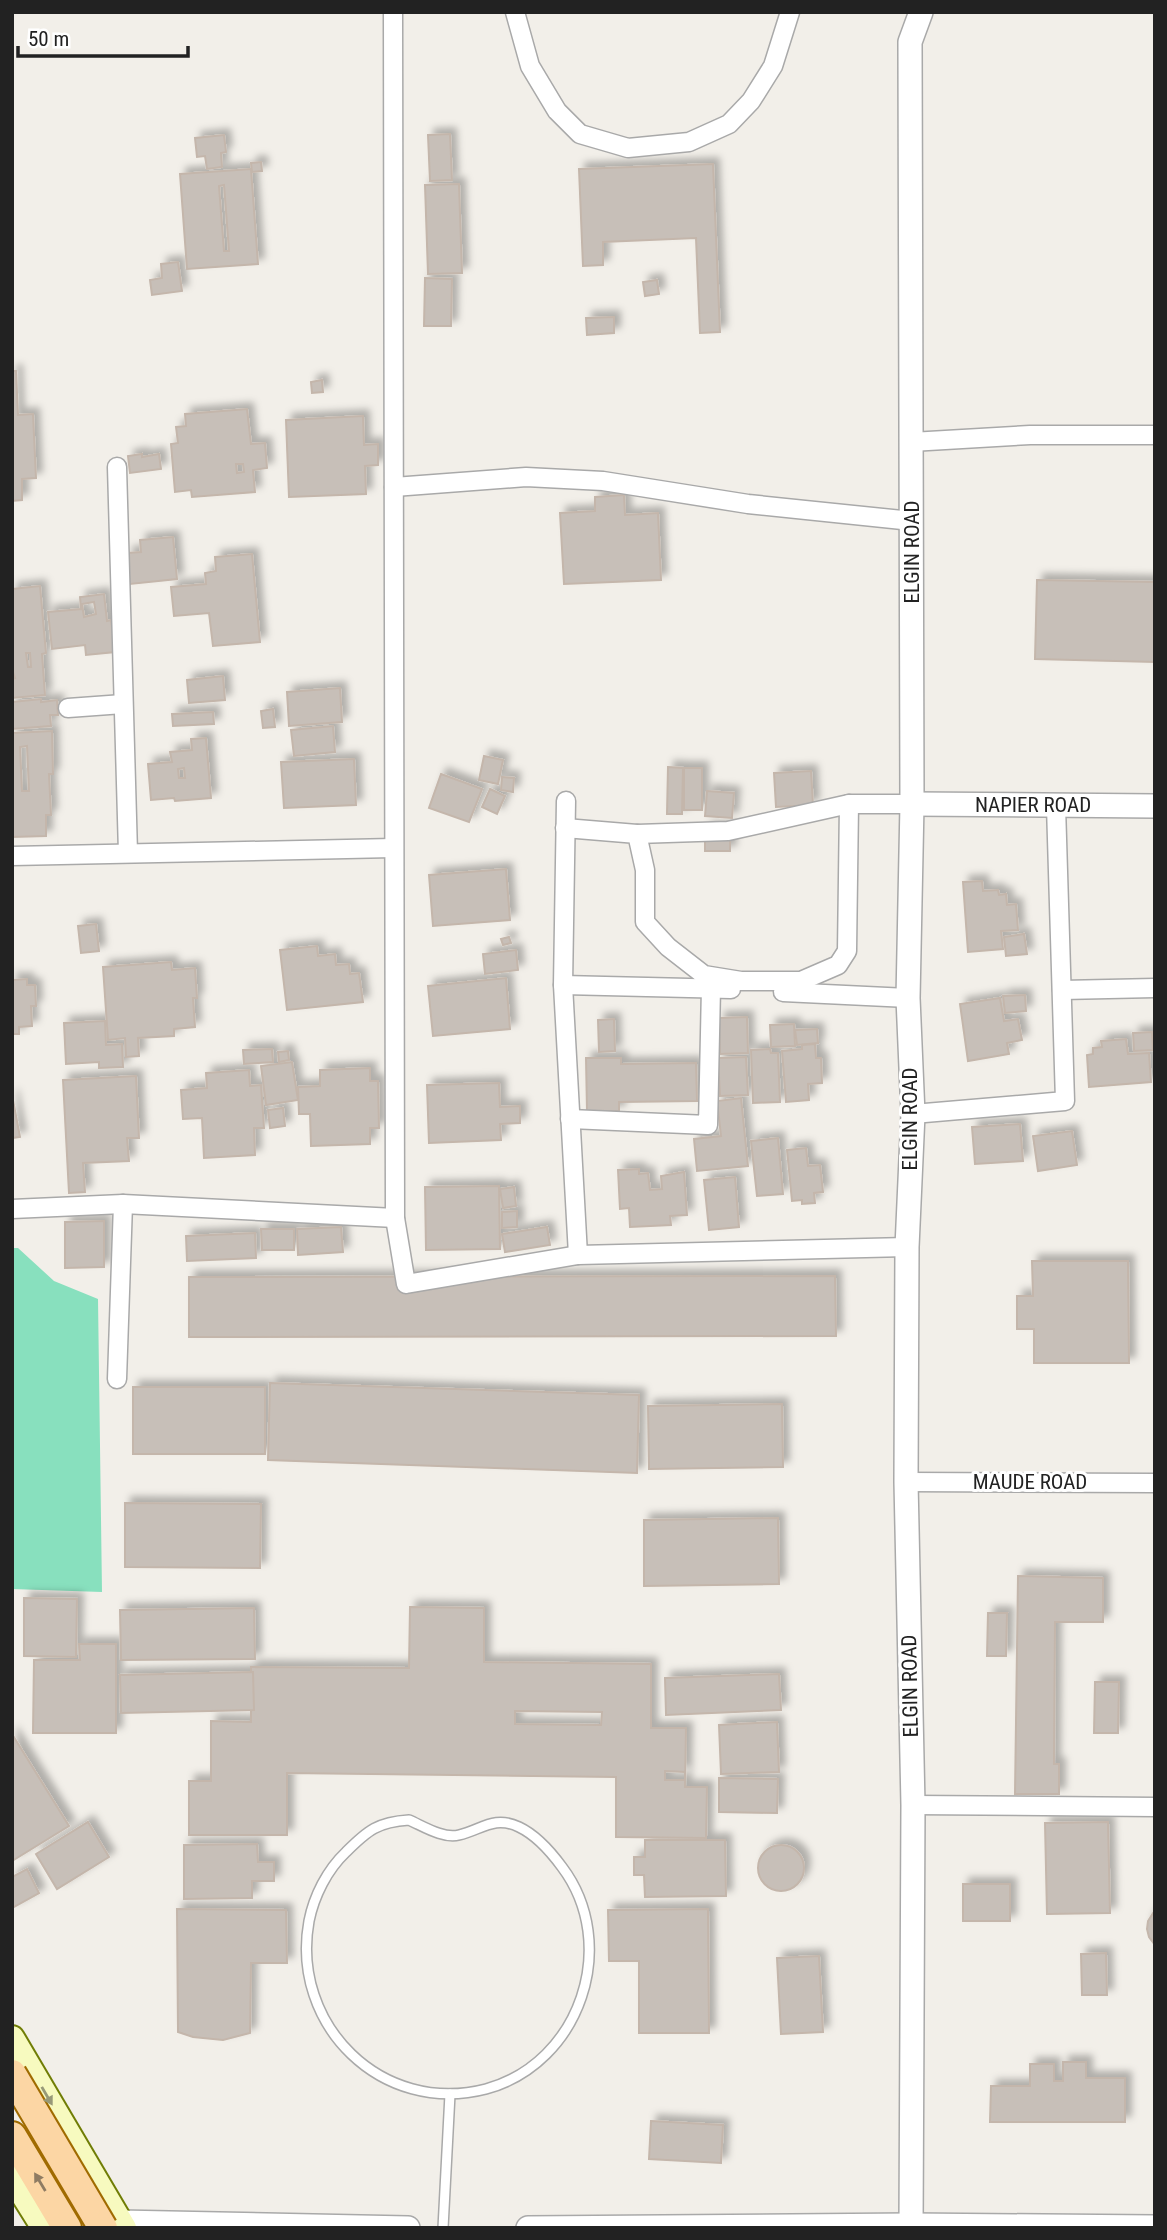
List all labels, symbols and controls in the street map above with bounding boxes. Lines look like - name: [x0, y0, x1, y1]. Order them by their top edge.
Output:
- scale bar: [18, 14, 187, 58]
- text: 50 m: [28, 27, 69, 51]
- street label: ELGIN ROAD: [900, 501, 924, 603]
- street label: NAPIER ROAD: [975, 793, 1091, 817]
- street label: ELGIN ROAD: [898, 1068, 922, 1170]
- street label: MAUDE ROAD: [973, 1470, 1087, 1494]
- street label: ELGIN ROAD: [897, 1634, 923, 1738]
- one-way arrow: [41, 2087, 53, 2106]
- one-way arrow: [33, 2172, 46, 2191]

